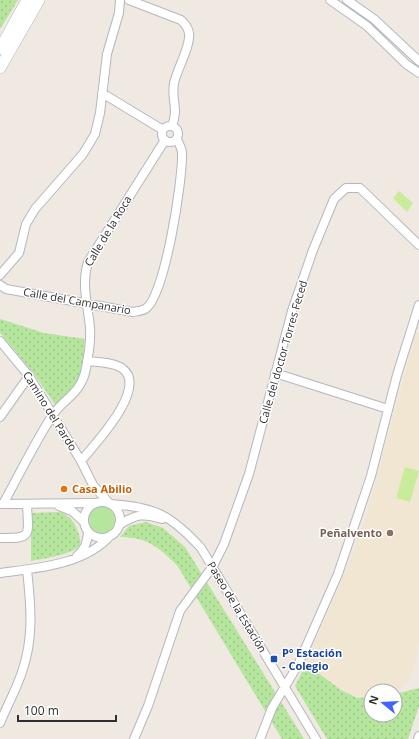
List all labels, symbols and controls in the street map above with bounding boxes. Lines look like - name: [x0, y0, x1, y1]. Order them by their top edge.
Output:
- street label: Calle de la Roca: [81, 193, 135, 269]
- street label: Calle del doctor Torres Feced: [255, 278, 310, 425]
- street label: Calle del Campanario: [22, 284, 132, 317]
- street label: Camino del Pardo: [20, 368, 81, 454]
- place label: Casa Abilio: [72, 481, 132, 496]
- marker: Casa Abilio: [59, 484, 69, 494]
- place label: Peñalvento: [320, 525, 382, 540]
- marker: Peñalvento: [385, 528, 395, 538]
- street label: Paseo de la Estación: [204, 558, 271, 655]
- place label: Pº Estación - Colegio: [282, 645, 342, 673]
- marker: Pº Estación - Colegio: [269, 654, 279, 664]
- north arrow: [363, 683, 403, 723]
- text: N: [364, 693, 382, 706]
- scale bar: [18, 697, 116, 723]
- text: 100 m: [24, 702, 59, 719]

